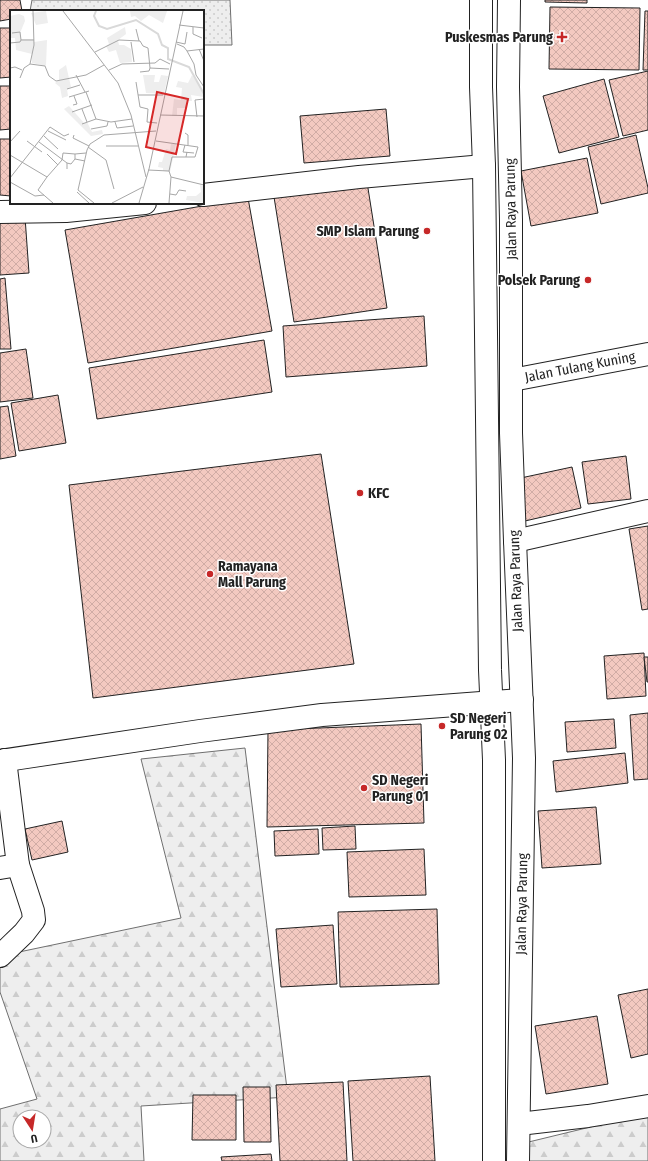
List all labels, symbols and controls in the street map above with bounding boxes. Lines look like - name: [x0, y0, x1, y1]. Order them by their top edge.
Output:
- inset map: [10, 10, 204, 204]
- place label: Puskesmas Parung: [445, 29, 553, 46]
- marker: Puskesmas Parung: [556, 31, 568, 43]
- street label: Jalan Raya Parung: [502, 158, 520, 260]
- place label: SMP Islam Parung: [316, 223, 419, 240]
- marker: SMP Islam Parung: [422, 226, 432, 236]
- place label: Polsek Parung: [498, 272, 580, 289]
- marker: Polsek Parung: [583, 275, 593, 285]
- street label: Jalan Tulang Kuning: [523, 348, 637, 386]
- place label: KFC: [368, 485, 390, 502]
- marker: KFC: [355, 488, 365, 498]
- street label: Jalan Raya Parung: [506, 529, 526, 632]
- place label: Ramayana Mall Parung: [218, 558, 286, 591]
- marker: Ramayana Mall Parung: [205, 569, 215, 579]
- place label: SD Negeri Parung 02: [450, 710, 508, 743]
- marker: SD Negeri Parung 02: [437, 721, 447, 731]
- place label: SD Negeri Parung 01: [372, 772, 429, 805]
- marker: SD Negeri Parung 01: [359, 783, 369, 793]
- street label: Jalan Raya Parung: [513, 853, 531, 955]
- north arrow: [12, 1109, 52, 1149]
- text: U: [29, 1131, 38, 1145]

